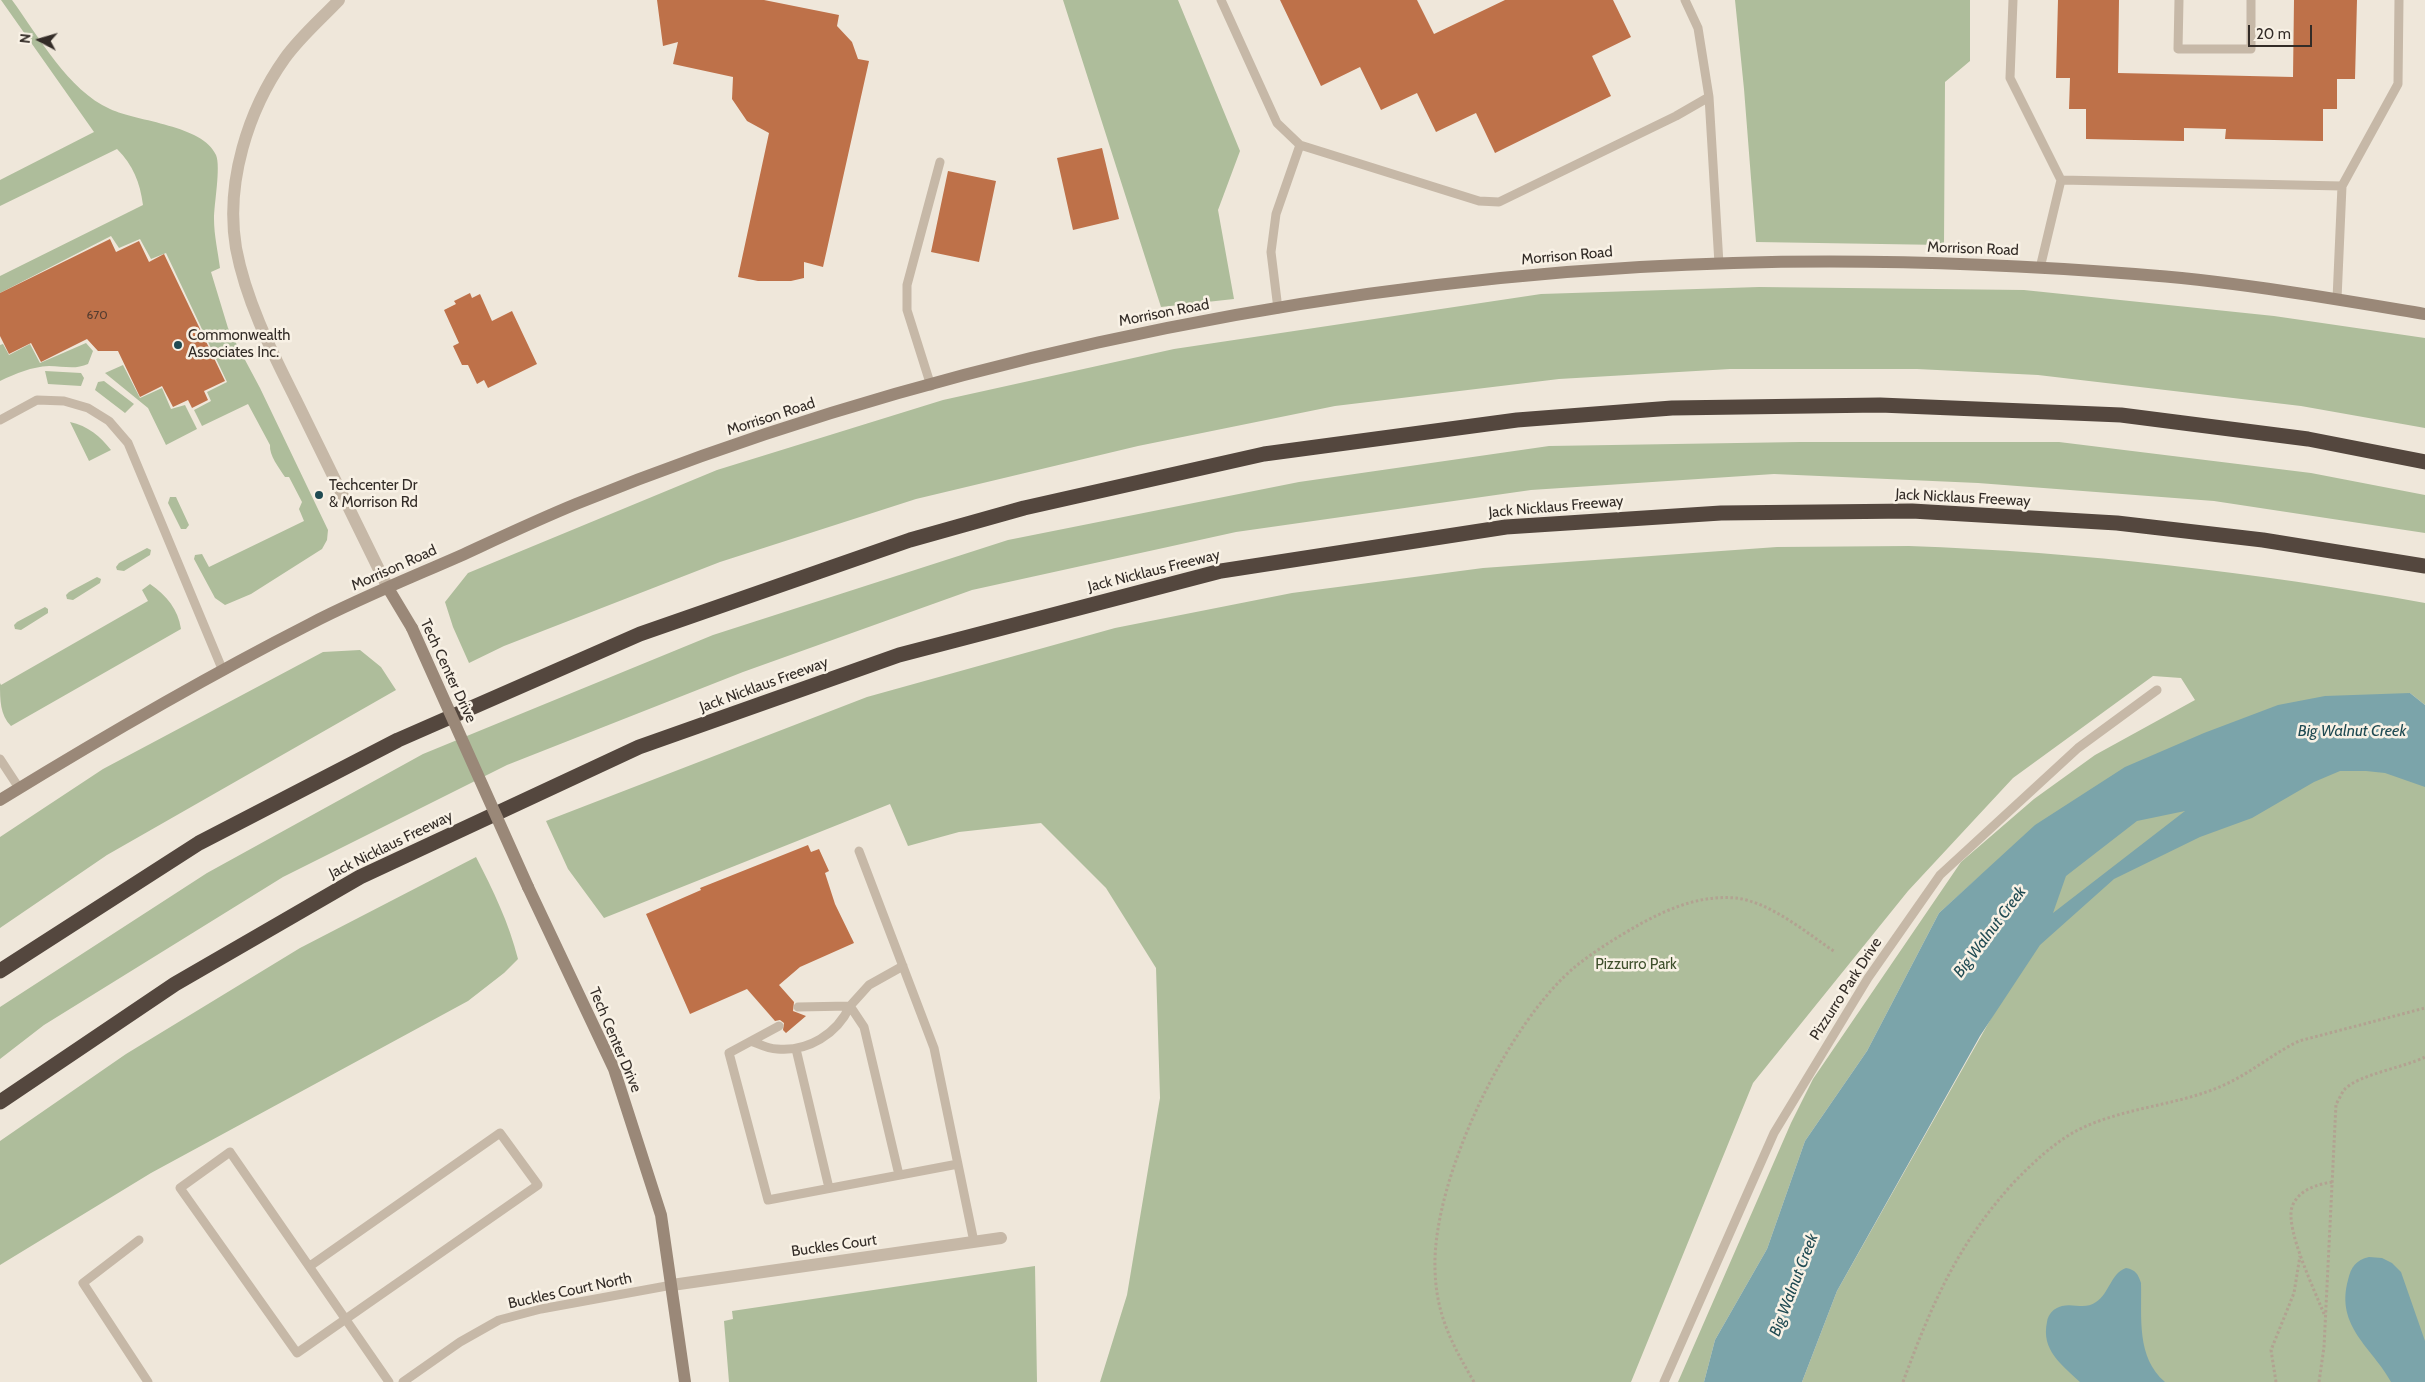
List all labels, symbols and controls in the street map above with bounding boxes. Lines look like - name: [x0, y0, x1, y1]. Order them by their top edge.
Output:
- north arrow: [15, 15, 65, 65]
- scale bar: [2250, 15, 2314, 47]
- text: 20 m: [2256, 25, 2291, 43]
- text: N: [16, 33, 35, 44]
- street label: Morrison Road: [1927, 238, 2019, 260]
- street label: Morrison Road: [1521, 243, 1613, 269]
- street label: Morrison Road: [1117, 295, 1211, 331]
- house number: 670: [86, 308, 108, 322]
- place label: Commonwealth Associates Inc.: [188, 327, 290, 362]
- marker: Commonwealth Associates Inc.: [172, 339, 184, 351]
- street label: Morrison Road: [725, 394, 817, 440]
- place label: Techcenter Dr & Morrison Rd: [329, 477, 418, 512]
- street label: Jack Nicklaus Freeway: [1895, 485, 2031, 511]
- marker: Techcenter Dr & Morrison Rd: [313, 489, 325, 501]
- street label: Jack Nicklaus Freeway: [1488, 492, 1624, 522]
- street label: Morrison Road: [348, 541, 440, 595]
- street label: Jack Nicklaus Freeway: [1086, 546, 1222, 596]
- street label: Tech Center Drive: [416, 616, 480, 726]
- street label: Jack Nicklaus Freeway: [697, 653, 831, 717]
- water label: Big Walnut Creek: [2298, 721, 2406, 741]
- street label: Jack Nicklaus Freeway: [326, 807, 456, 883]
- water label: Big Walnut Creek: [1950, 883, 2030, 981]
- street label: Pizzurro Park Drive: [1806, 934, 1886, 1044]
- park label: Pizzurro Park: [1595, 956, 1677, 974]
- street label: Tech Center Drive: [585, 985, 645, 1095]
- street label: Buckles Court: [790, 1231, 878, 1261]
- water label: Big Walnut Creek: [1766, 1231, 1822, 1339]
- street label: Buckles Court North: [507, 1269, 633, 1313]

